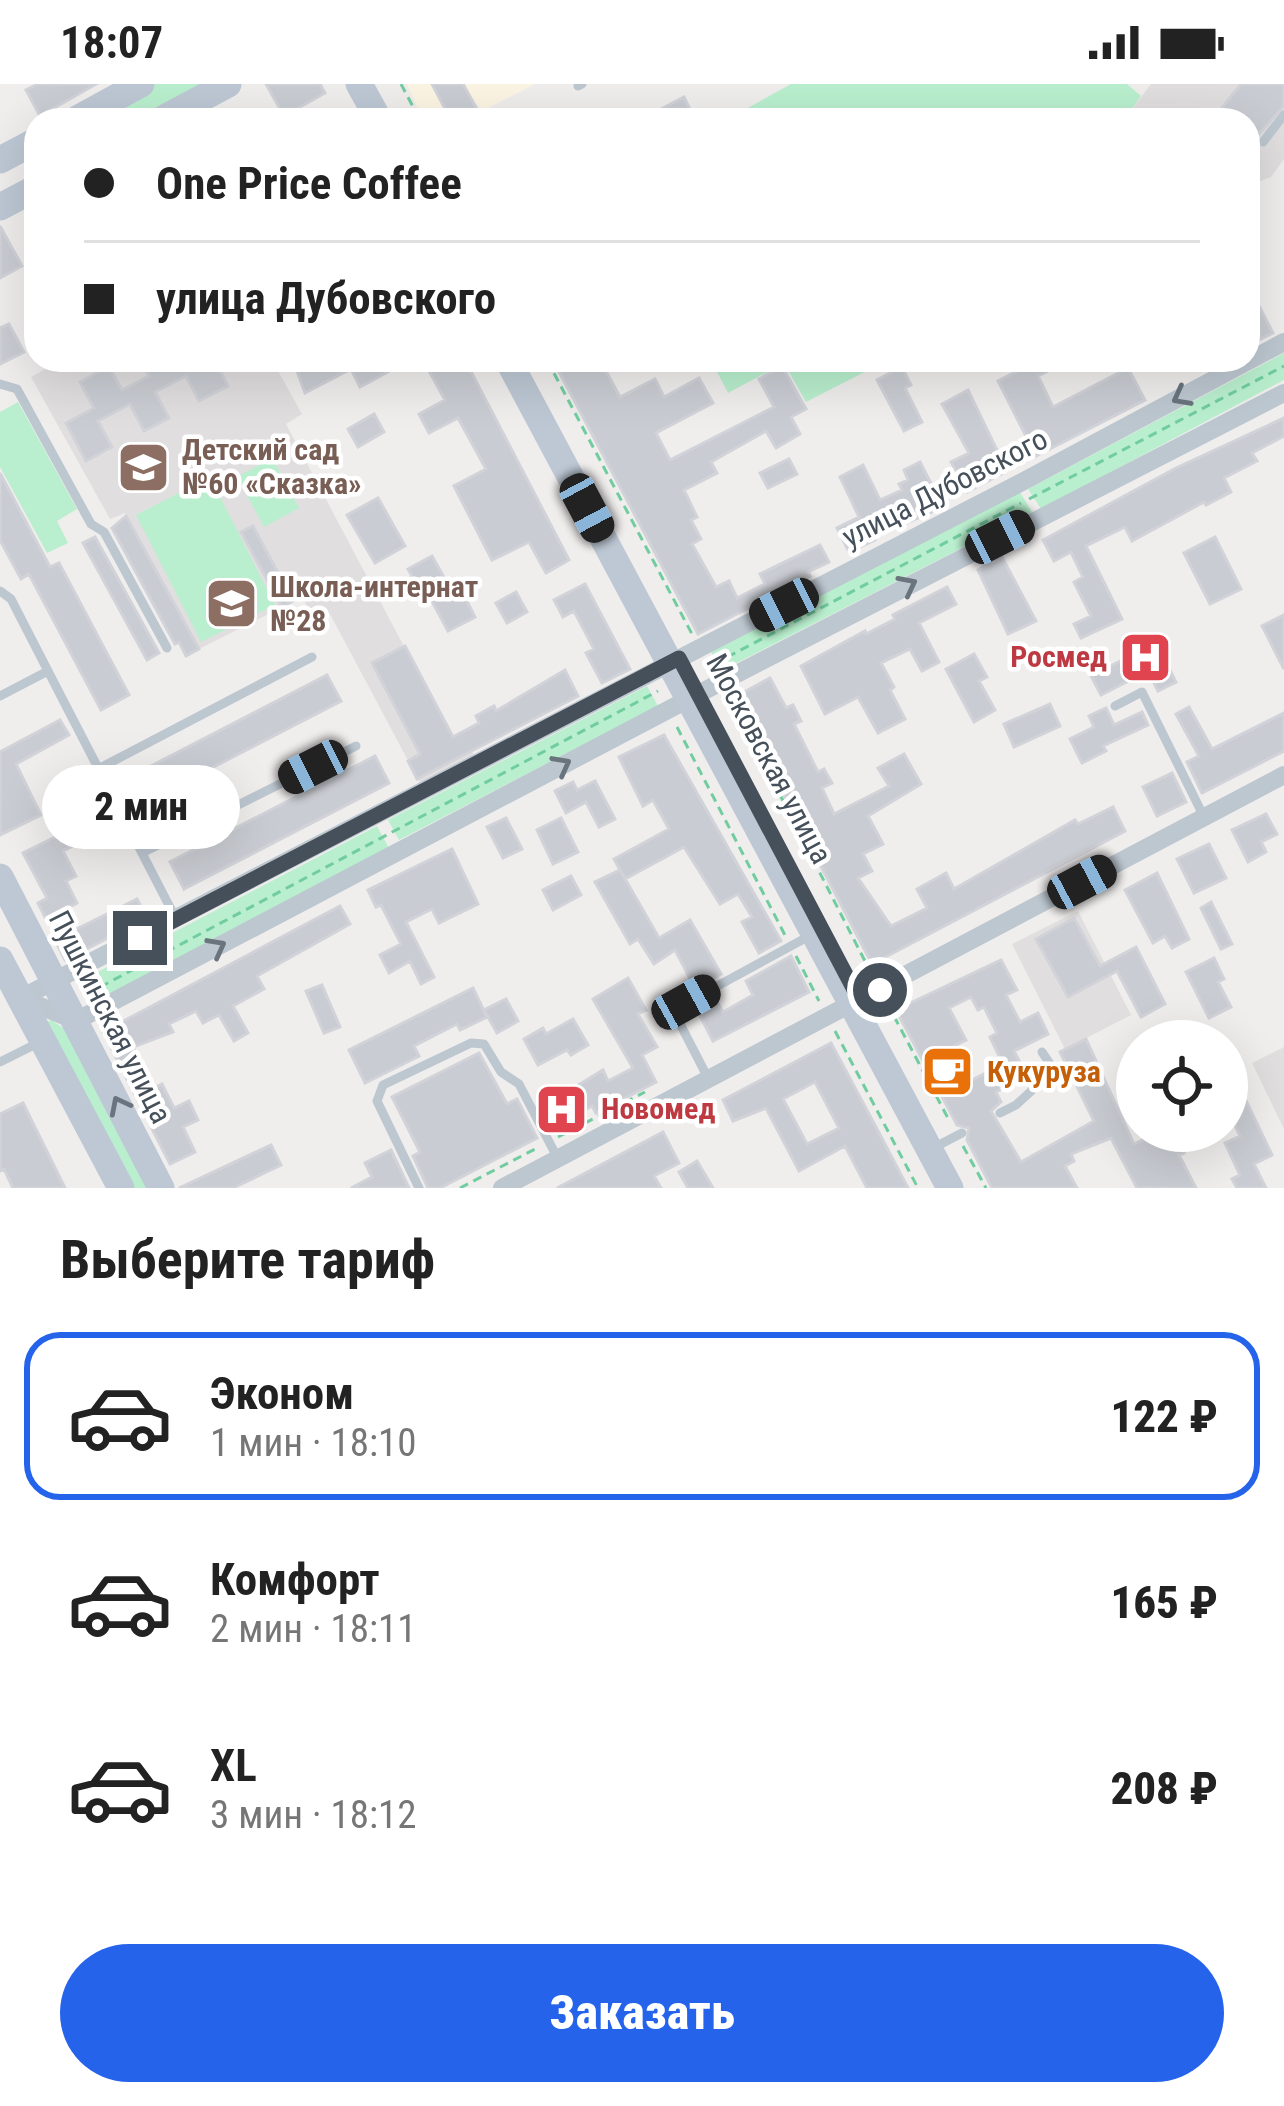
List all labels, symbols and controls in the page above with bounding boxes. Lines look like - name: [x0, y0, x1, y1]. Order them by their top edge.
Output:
- text: 18:07: [60, 16, 163, 69]
- text: One Price Coffee: [156, 157, 462, 210]
- text: улица Дубовского: [156, 272, 496, 325]
- one-way arrow: [1171, 383, 1193, 406]
- street label: улица Дубовского: [836, 421, 1053, 554]
- place label: Детский сад №60 «Сказка»: [182, 432, 362, 501]
- school or university icon: Детский сад №60 «Сказка»: [115, 439, 171, 495]
- car: [554, 468, 620, 548]
- car: [960, 505, 1040, 569]
- place label: Школа-интернат №28: [270, 569, 478, 638]
- car: [744, 573, 824, 637]
- school or university icon: Школа-интернат №28: [203, 576, 259, 632]
- one-way arrow: [895, 576, 916, 599]
- hospital icon: Росмед: [1118, 629, 1174, 685]
- place label: Росмед: [1010, 639, 1107, 674]
- street label: Московская улица: [699, 648, 839, 870]
- car: [273, 735, 353, 799]
- one-way arrow: [550, 756, 571, 780]
- callout: 2 мин: [41, 764, 239, 848]
- text: 2 мин: [94, 784, 188, 830]
- car: [1042, 849, 1122, 915]
- street label: Пушкинская улица: [42, 905, 179, 1129]
- route end: [113, 911, 167, 965]
- one-way arrow: [205, 939, 227, 962]
- route start: [853, 963, 907, 1017]
- car: [646, 969, 726, 1035]
- map controls: [1116, 1020, 1248, 1152]
- button: locate: [1116, 1020, 1248, 1152]
- cafe icon: Кукуруза: [920, 1044, 976, 1100]
- place label: Кукуруза: [987, 1054, 1101, 1089]
- hospital icon: Новомед: [534, 1081, 590, 1137]
- place label: Новомед: [601, 1091, 715, 1126]
- one-way arrow: [110, 1095, 133, 1117]
- text: Выберите тариф: [60, 1228, 435, 1291]
- icon: car: [66, 1362, 174, 1470]
- text: Эконом: [210, 1367, 354, 1420]
- text: 122 ₽: [1110, 1390, 1218, 1443]
- text: 1 мин · 18:10: [210, 1420, 417, 1466]
- icon: car: [66, 1548, 174, 1656]
- text: Комфорт: [210, 1553, 380, 1606]
- text: 165 ₽: [1110, 1576, 1218, 1629]
- text: 2 мин · 18:11: [210, 1606, 417, 1652]
- icon: car: [66, 1734, 174, 1842]
- text: XL: [210, 1739, 257, 1792]
- text: 208 ₽: [1110, 1762, 1218, 1815]
- text: 3 мин · 18:12: [210, 1792, 417, 1838]
- button: Заказать: [60, 1944, 1224, 2082]

